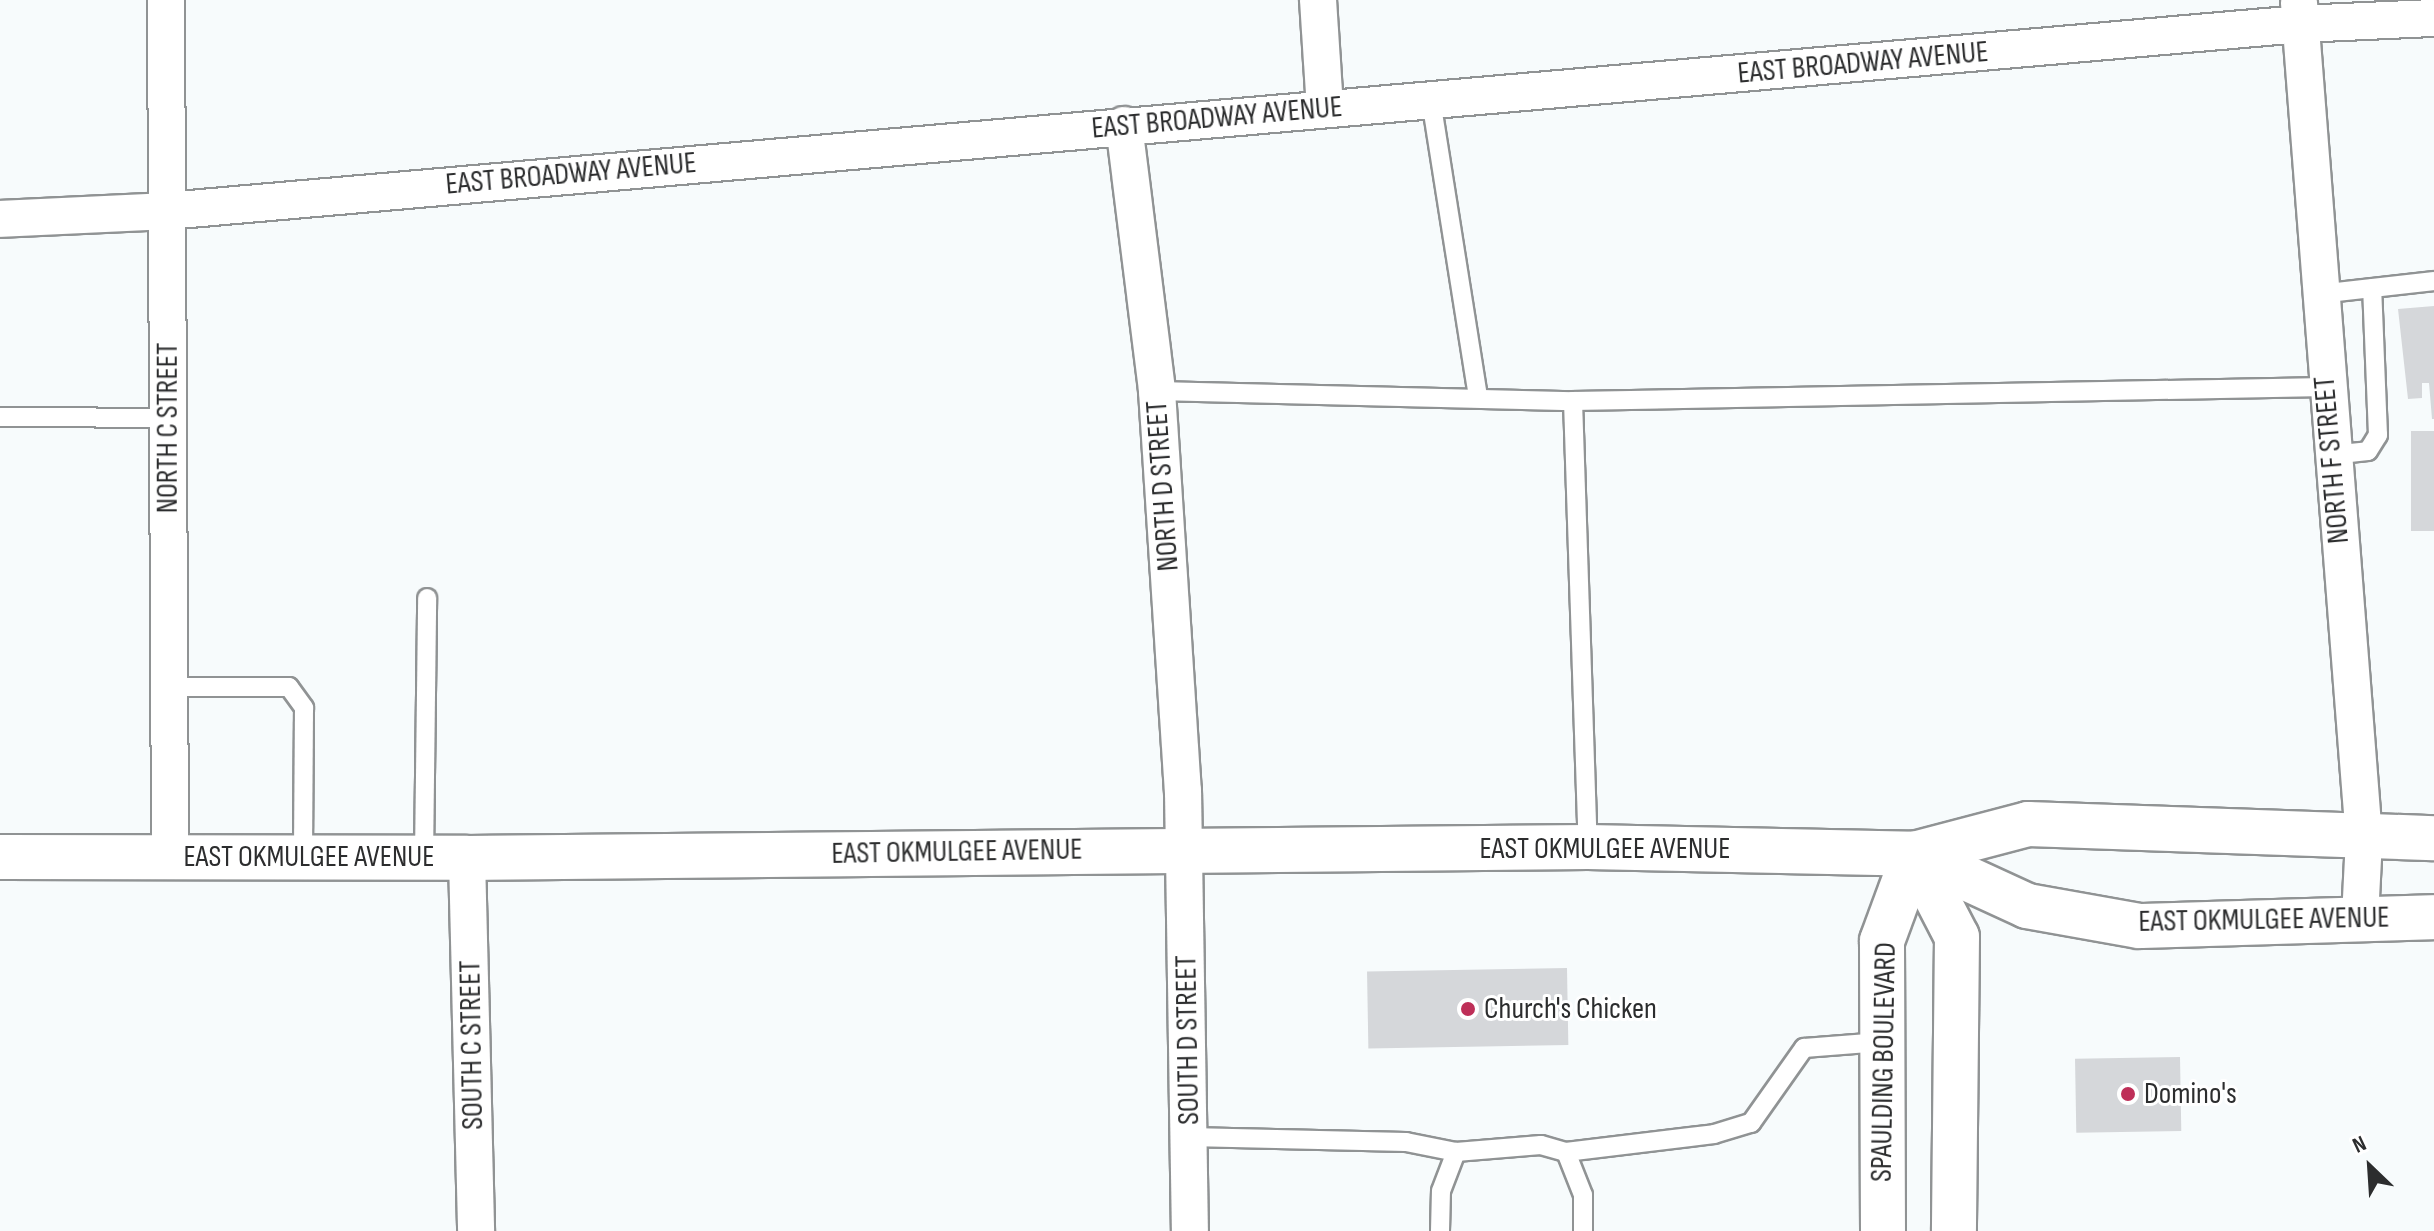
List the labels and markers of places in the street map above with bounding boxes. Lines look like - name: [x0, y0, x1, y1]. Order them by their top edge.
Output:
- place label: Church's Chicken: [1484, 991, 1657, 1027]
- marker: Church's Chicken: [1459, 1000, 1477, 1018]
- place label: Domino's: [2144, 1076, 2237, 1112]
- marker: Domino's: [2119, 1085, 2137, 1103]

